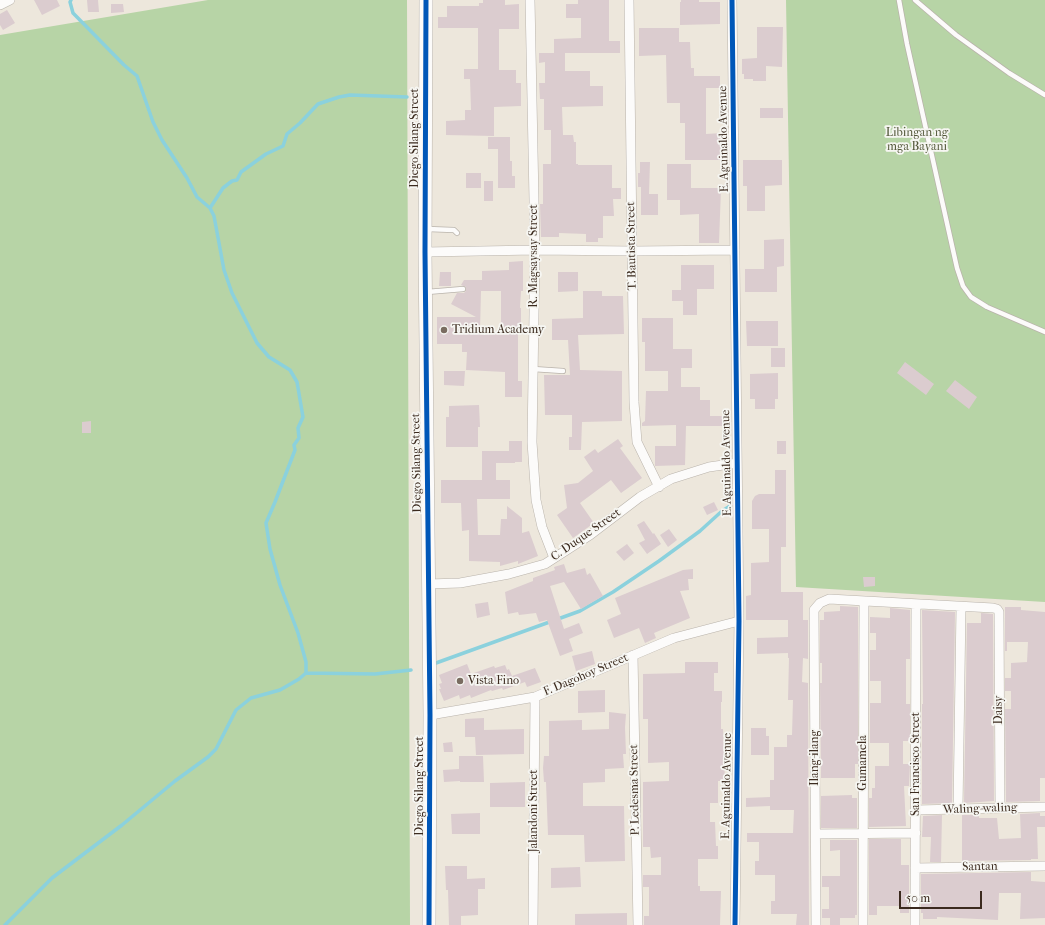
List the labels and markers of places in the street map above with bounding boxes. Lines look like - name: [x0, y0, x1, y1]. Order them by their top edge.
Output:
- place label: Tridium Academy: [452, 323, 544, 337]
- marker: Tridium Academy: [439, 325, 449, 335]
- place label: Vista Fino: [468, 674, 519, 688]
- marker: Vista Fino: [455, 676, 465, 686]

